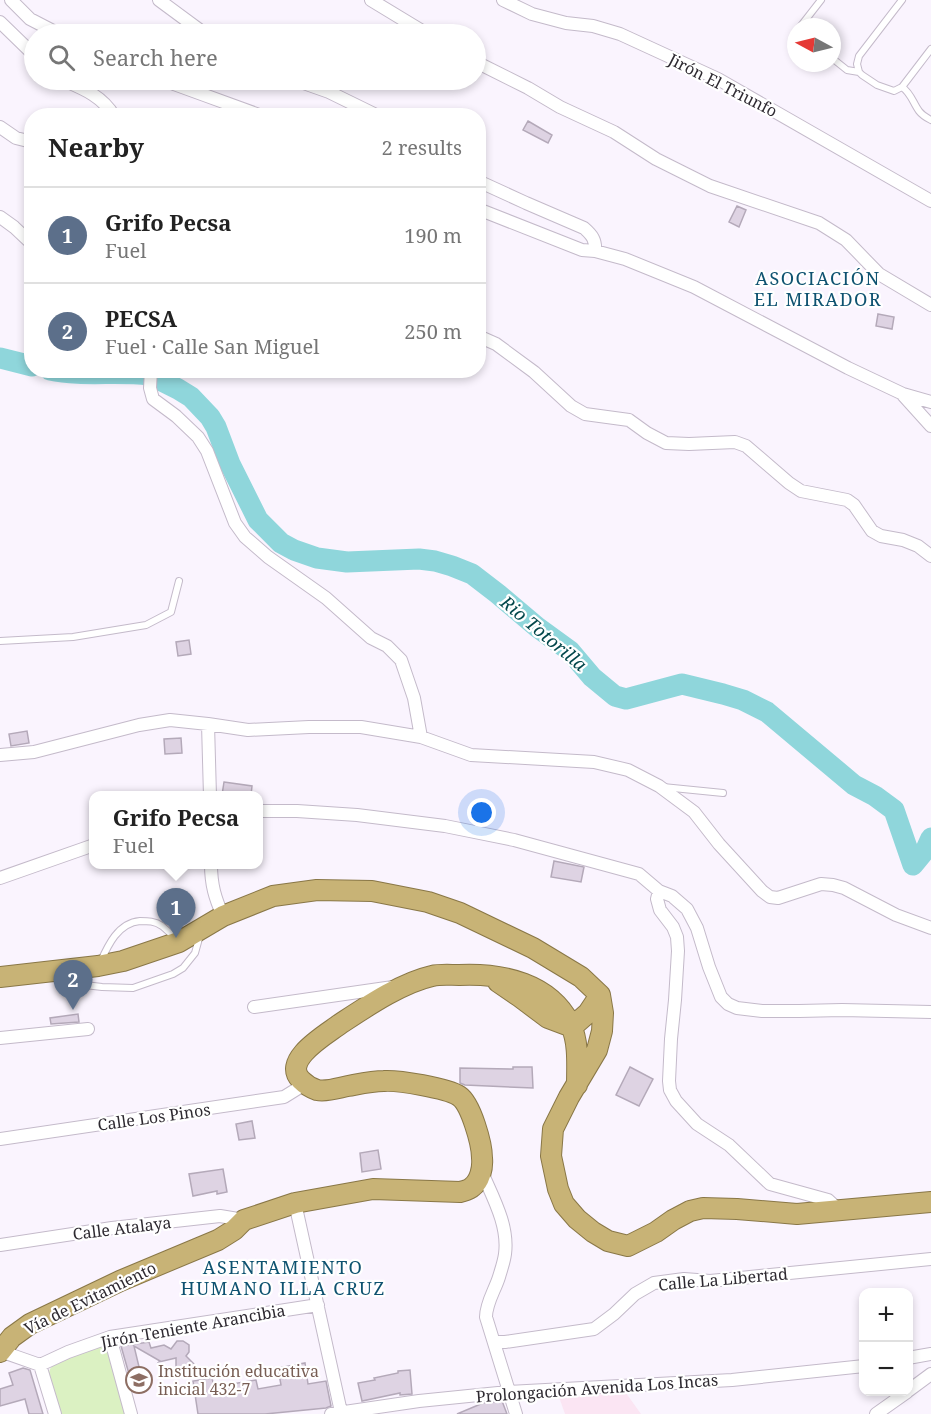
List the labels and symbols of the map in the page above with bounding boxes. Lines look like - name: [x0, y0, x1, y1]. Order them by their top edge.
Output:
- north arrow: [787, 18, 841, 72]
- street label: Jirón El Triunfo: [664, 48, 781, 122]
- district label: ASOCIACIÓN EL MIRADOR: [754, 266, 882, 311]
- water label: Rio Totorilla: [495, 589, 593, 676]
- your location: [467, 798, 496, 827]
- pin: 1: [156, 888, 195, 938]
- pin: 2: [54, 960, 92, 1010]
- street label: Calle Los Pinos: [96, 1098, 212, 1136]
- street label: Calle Atalaya: [71, 1211, 173, 1245]
- district label: ASENTAMIENTO HUMANO ILLA CRUZ: [180, 1255, 386, 1300]
- street label: Vía de Evitamiento: [20, 1256, 160, 1340]
- street label: Calle La Libertad: [657, 1262, 789, 1296]
- street label: Jirón Teniente Arancibia: [98, 1299, 287, 1353]
- place label: Institución educativa inicial 432-7: [158, 1360, 319, 1400]
- school or university icon: Institución educativa inicial 432-7: [124, 1365, 154, 1395]
- street label: Prolongación Avenida Los Incas: [475, 1369, 719, 1407]

